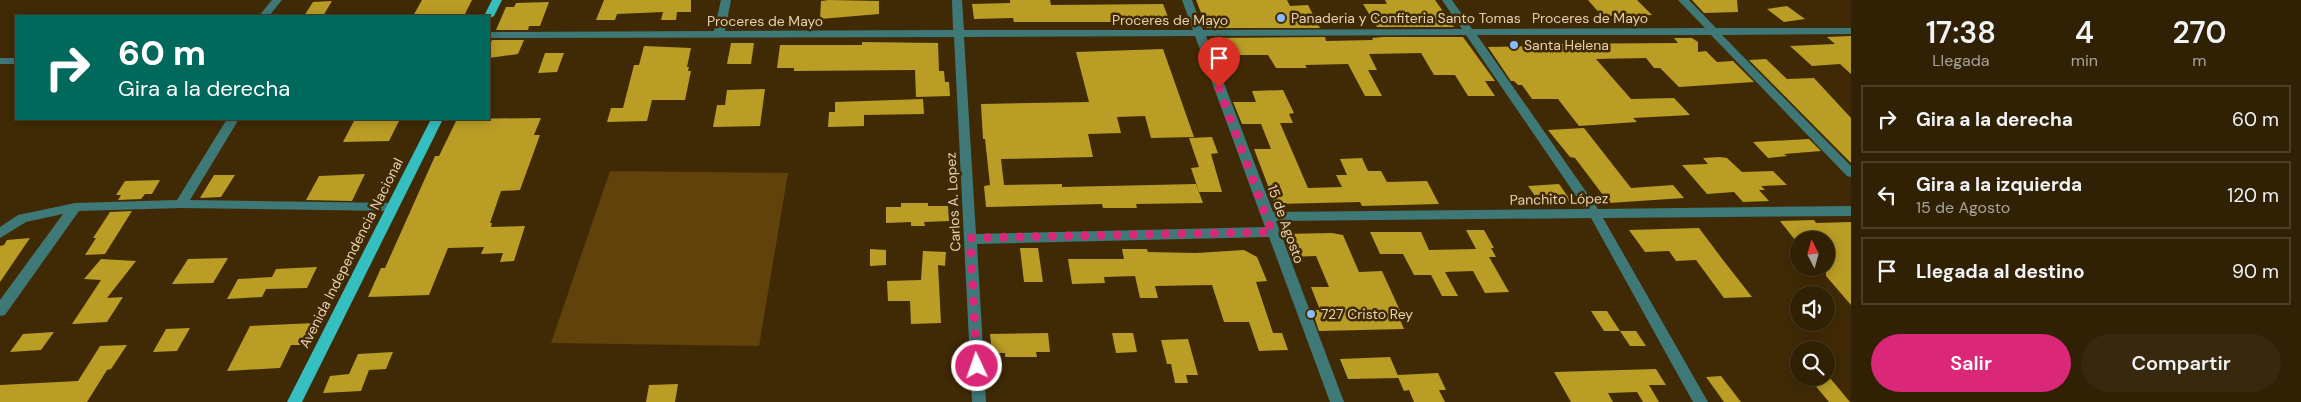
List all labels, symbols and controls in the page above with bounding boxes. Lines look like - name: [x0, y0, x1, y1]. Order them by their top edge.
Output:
- place label: Panaderia y Confiteria Santo Tomas: [1291, 9, 1521, 27]
- street label: Proceres de Mayo: [1532, 9, 1648, 27]
- street label: Proceres de Mayo: [1112, 11, 1228, 29]
- street label: Proceres de Mayo: [707, 12, 823, 30]
- marker: Panaderia y Confiteria Santo Tomas: [1275, 12, 1287, 24]
- text: 17:38: [1926, 13, 1996, 52]
- text: 4: [2075, 13, 2094, 52]
- text: 270: [2173, 13, 2226, 52]
- text: 60 m: [118, 30, 206, 76]
- icon: right: [35, 35, 100, 100]
- place label: Santa Helena: [1524, 36, 1609, 54]
- pin: [1198, 37, 1240, 88]
- marker: Santa Helena: [1508, 39, 1520, 51]
- icon: arrive: [1205, 44, 1233, 72]
- text: Llegada: [1932, 50, 1990, 71]
- text: min: [2071, 50, 2098, 71]
- text: m: [2192, 50, 2207, 71]
- text: Gira a la derecha: [118, 74, 290, 103]
- icon: right: [1873, 105, 1901, 133]
- text: Gira a la derecha: [1916, 107, 2073, 132]
- text: 60 m: [2232, 107, 2279, 132]
- street label: Carlos A. Lopez: [941, 152, 965, 252]
- street label: Avenida Independencia Nacional: [295, 155, 407, 351]
- text: Gira a la izquierda: [1916, 172, 2082, 197]
- icon: left: [1873, 181, 1901, 209]
- street label: 15 de Agosto: [1263, 182, 1309, 266]
- text: 120 m: [2227, 183, 2279, 208]
- street label: Panchito López: [1509, 189, 1609, 209]
- text: 15 de Agosto: [1916, 197, 2010, 218]
- north arrow: [1790, 231, 1835, 276]
- map controls: [1790, 231, 1835, 386]
- icon: arrive: [1873, 257, 1901, 285]
- text: Llegada al destino: [1916, 259, 2085, 284]
- text: 90 m: [2232, 259, 2279, 284]
- button: sound: [1790, 286, 1835, 331]
- place label: 727 Cristo Rey: [1321, 305, 1413, 323]
- marker: 727 Cristo Rey: [1305, 308, 1317, 320]
- button: Salir: [1871, 334, 2071, 392]
- button: Compartir: [2081, 334, 2281, 392]
- position arrow: [950, 339, 1002, 391]
- button: search: [1790, 341, 1835, 386]

